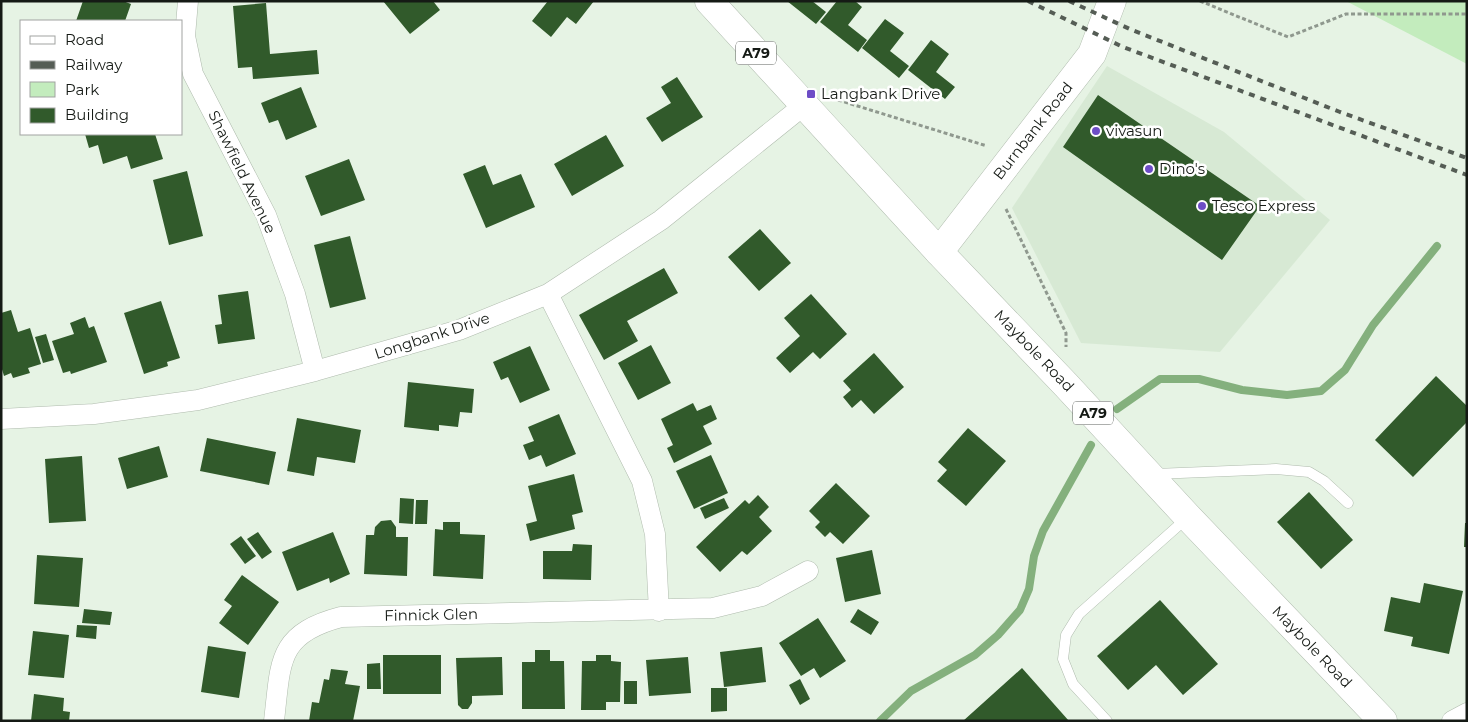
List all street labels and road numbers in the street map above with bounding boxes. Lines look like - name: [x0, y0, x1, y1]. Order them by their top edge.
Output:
- road number: A79: [736, 42, 776, 64]
- street label: Burnbank Road: [989, 78, 1077, 183]
- street label: Shawfield Avenue: [204, 107, 280, 236]
- street label: Maybole Road: [990, 306, 1078, 396]
- street label: Longbank Drive: [372, 308, 492, 363]
- road number: A79: [1073, 402, 1113, 424]
- street label: Maybole Road: [1268, 602, 1356, 692]
- street label: Finnick Glen: [384, 604, 478, 625]

